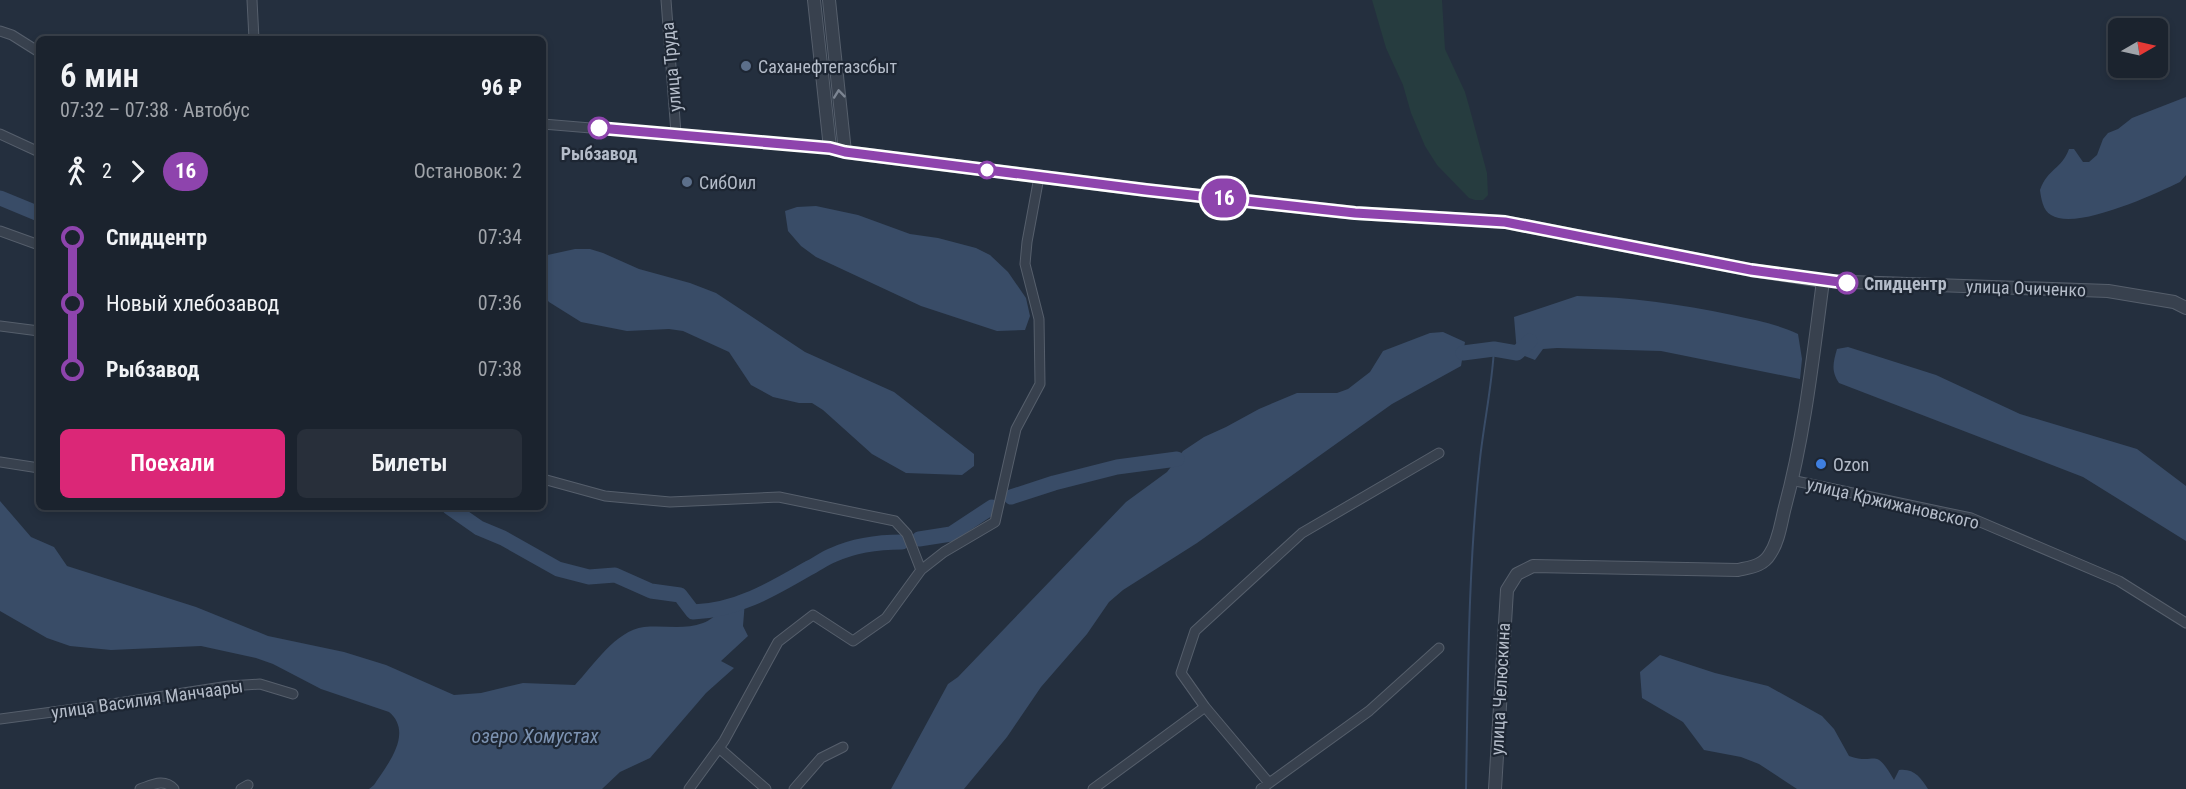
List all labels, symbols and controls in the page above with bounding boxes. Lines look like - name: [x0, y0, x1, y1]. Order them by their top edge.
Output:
- north arrow: [2108, 18, 2168, 78]
- map controls: [2108, 18, 2168, 78]
- street label: улица Труда: [657, 21, 685, 113]
- text: 6 мин: [60, 56, 139, 95]
- place label: Саханефтегазсбыт: [758, 56, 898, 77]
- marker: Саханефтегазсбыт: [739, 59, 753, 73]
- text: 96 ₽: [481, 75, 522, 100]
- one-way arrow: [833, 89, 846, 98]
- text: 07:32 – 07:38 · Автобус: [60, 98, 250, 122]
- marker: Рыбзавод: [588, 117, 610, 139]
- place label: Рыбзавод: [561, 143, 637, 164]
- icon: walk: [60, 155, 93, 188]
- icon: forward: [121, 155, 154, 188]
- text: 2: [102, 159, 112, 183]
- text: 16: [175, 159, 196, 183]
- text: Остановок: 2: [414, 159, 522, 183]
- unlabelled marker: [978, 161, 996, 179]
- place label: СибОил: [699, 172, 756, 193]
- marker: СибОил: [680, 175, 694, 189]
- line badge: 16: [1197, 178, 1251, 218]
- text: 16: [1213, 186, 1235, 210]
- text: Спидцентр: [106, 225, 207, 250]
- text: 07:34: [478, 225, 522, 249]
- marker: Спидцентр: [1836, 272, 1858, 294]
- place label: Спидцентр: [1864, 273, 1947, 294]
- street label: улица Очиченко: [1966, 275, 2086, 301]
- text: Новый хлебозавод: [106, 291, 279, 316]
- text: 07:36: [478, 291, 522, 315]
- text: Рыбзавод: [106, 357, 200, 382]
- text: 07:38: [478, 357, 522, 381]
- button: Поехали: [60, 429, 285, 498]
- button: Билеты: [297, 429, 522, 498]
- place label: Ozon: [1833, 454, 1869, 475]
- marker: Ozon: [1814, 457, 1828, 471]
- street label: улица Кржижановского: [1805, 473, 1981, 533]
- street label: улица Челюскина: [1486, 622, 1514, 756]
- street label: улица Василия Манчаары: [50, 675, 244, 723]
- water label: озеро Хомустах: [472, 724, 599, 748]

